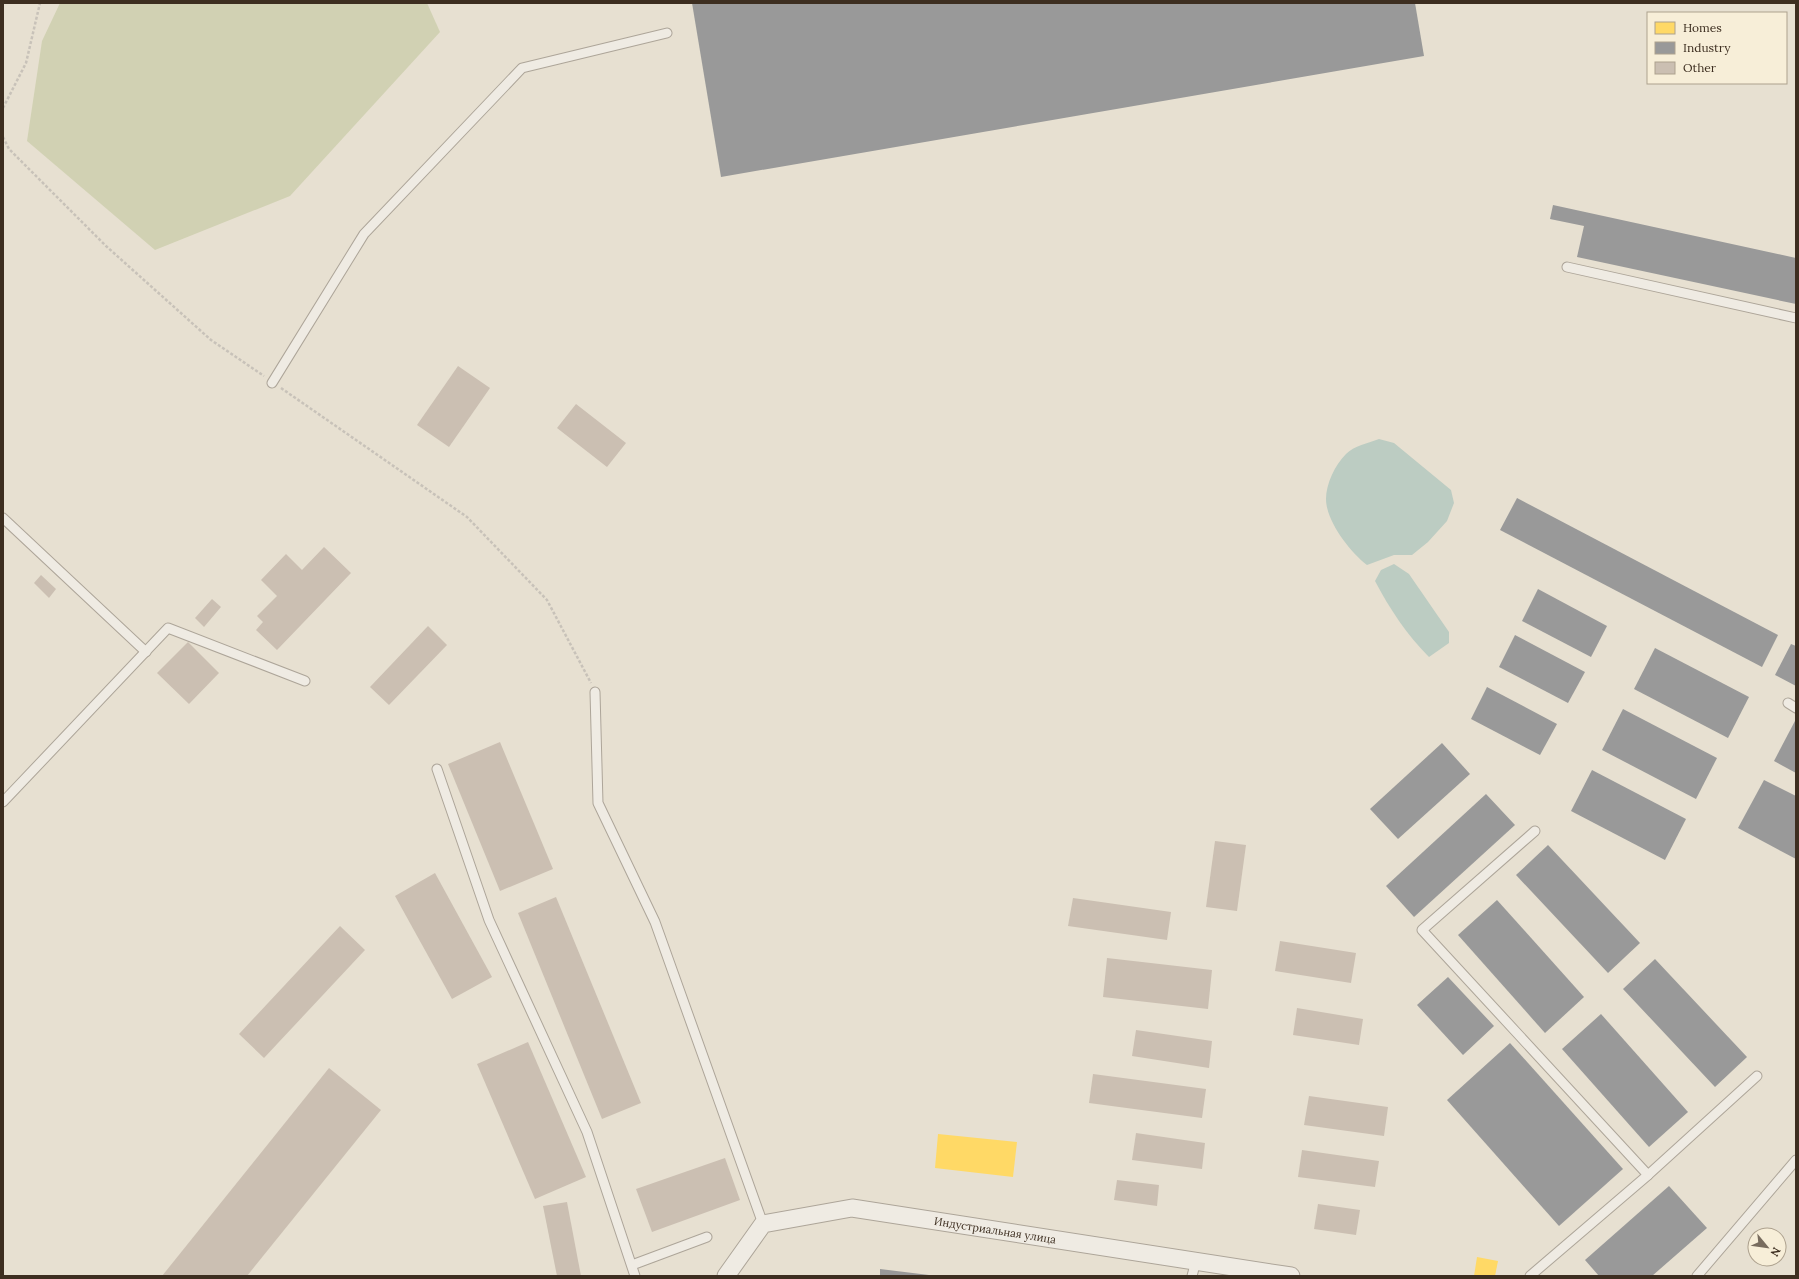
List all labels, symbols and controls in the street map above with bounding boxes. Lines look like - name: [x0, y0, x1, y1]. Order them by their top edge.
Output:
- legend: [1647, 12, 1787, 84]
- text: Homes: [1683, 20, 1722, 35]
- text: Industry: [1683, 40, 1731, 55]
- text: Other: [1683, 60, 1717, 75]
- street label: Индустриальная улица: [933, 1214, 1057, 1247]
- north arrow: [1747, 1227, 1787, 1267]
- text: N: [1767, 1245, 1784, 1259]

